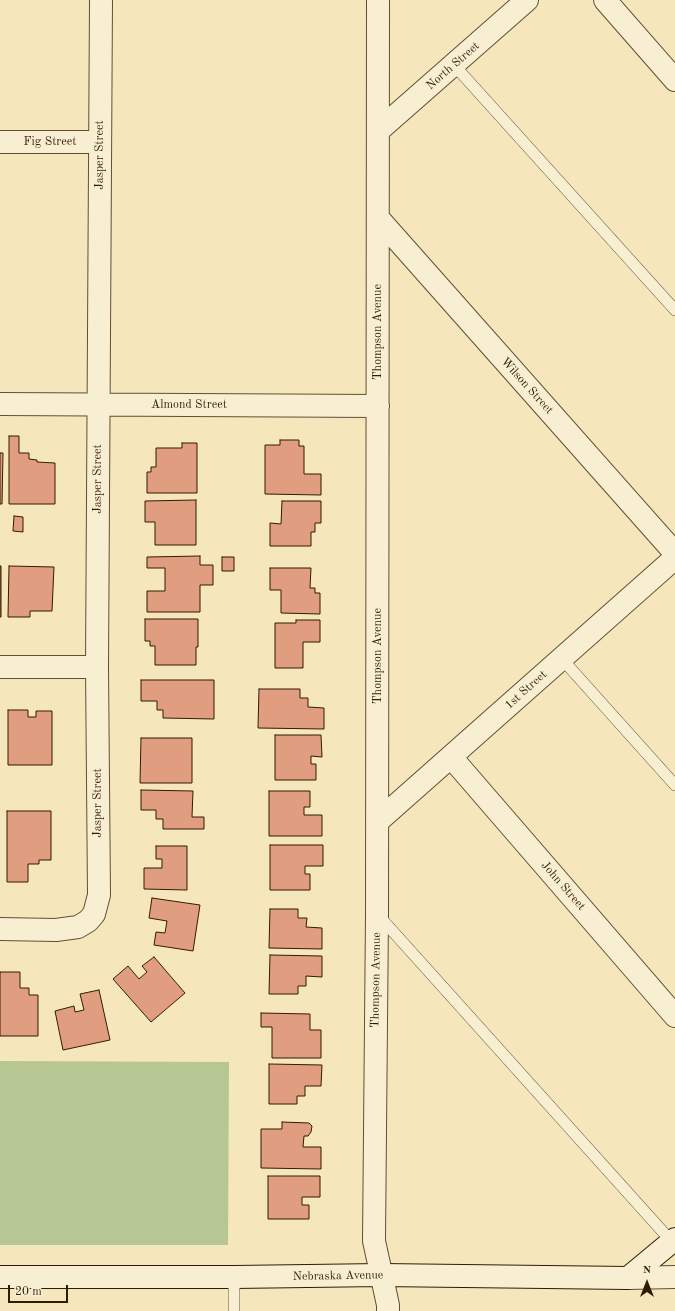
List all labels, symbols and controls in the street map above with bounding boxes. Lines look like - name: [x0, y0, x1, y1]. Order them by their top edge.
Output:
- street label: North Street: [423, 39, 483, 93]
- street label: Jasper Street: [93, 120, 107, 190]
- street label: Fig Street: [24, 135, 76, 149]
- street label: Thompson Avenue: [371, 284, 385, 380]
- street label: Wilson Street: [498, 355, 556, 417]
- street label: Almond Street: [151, 398, 227, 412]
- street label: Jasper Street: [91, 444, 105, 514]
- street label: Thompson Avenue: [371, 608, 385, 704]
- street label: 1st Street: [502, 667, 550, 713]
- street label: Jasper Street: [91, 768, 105, 838]
- street label: John Street: [538, 858, 588, 914]
- street label: Thompson Avenue: [368, 932, 384, 1028]
- north arrow: [627, 1263, 667, 1303]
- text: N: [643, 1265, 651, 1276]
- street label: Nebraska Avenue: [293, 1268, 383, 1284]
- scale bar: [10, 1277, 70, 1303]
- text: 20 m: [15, 1286, 42, 1298]

